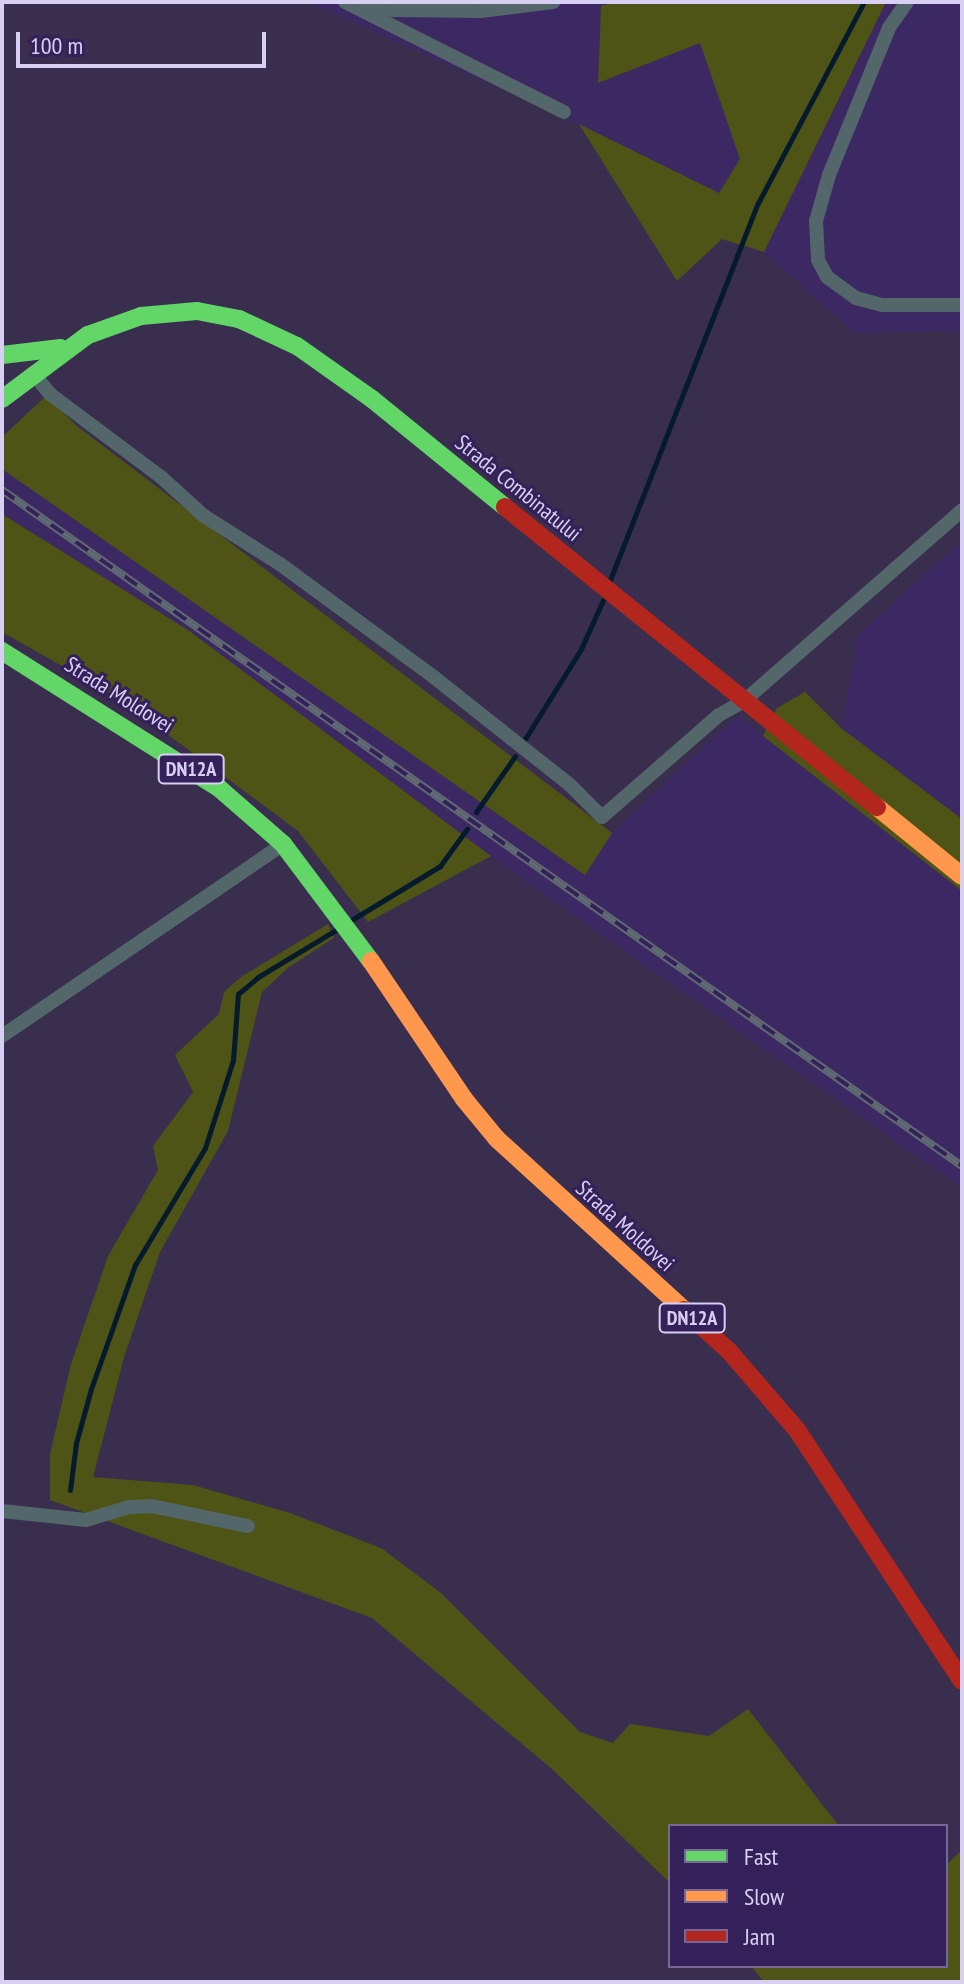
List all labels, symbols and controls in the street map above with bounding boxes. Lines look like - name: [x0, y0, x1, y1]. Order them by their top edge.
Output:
- scale bar: [20, 16, 270, 66]
- text: 100 m: [30, 30, 83, 61]
- street label: Strada Combinatului: [450, 429, 586, 547]
- street label: Strada Moldovei: [60, 651, 178, 739]
- road number: DN12A: [157, 753, 225, 785]
- street label: Strada Moldovei: [570, 1175, 680, 1277]
- road number: DN12A: [658, 1302, 726, 1334]
- legend: [668, 1824, 948, 1968]
- text: Fast: [744, 1841, 778, 1872]
- text: Slow: [744, 1881, 784, 1912]
- text: Jam: [744, 1921, 775, 1952]

